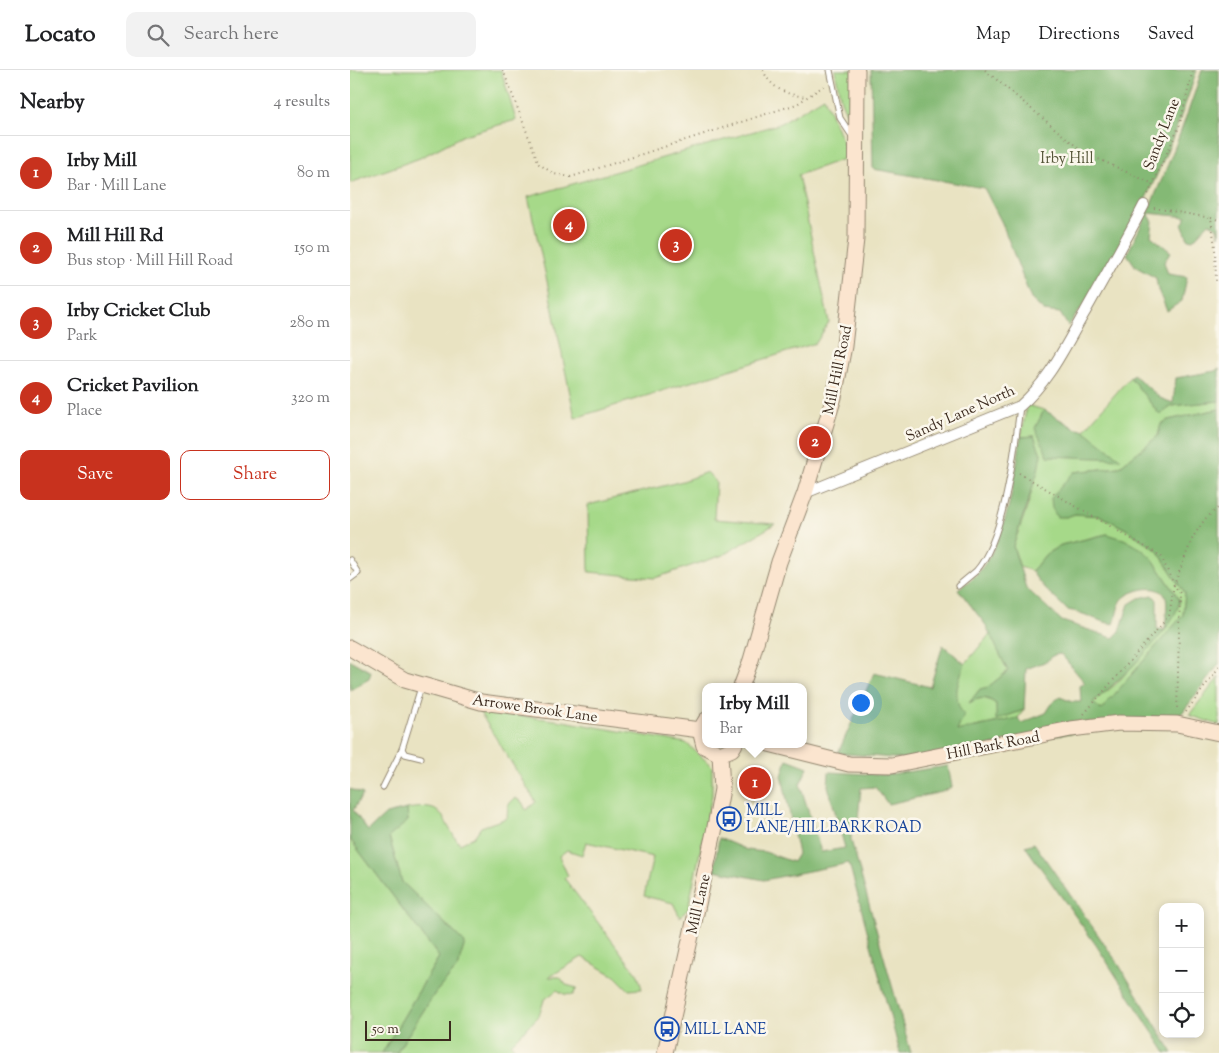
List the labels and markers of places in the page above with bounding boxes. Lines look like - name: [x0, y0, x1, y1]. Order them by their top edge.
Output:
- pin: 4: [553, 206, 585, 244]
- pin: 3: [660, 226, 692, 264]
- pin: 2: [799, 423, 831, 461]
- pin: 1: [739, 764, 771, 802]
- place label: MILL LANE/HILLBARK ROAD: [746, 801, 922, 839]
- bus stop icon: MILL LANE/HILLBARK ROAD: [716, 806, 742, 832]
- bus stop icon: MILL LANE: [654, 1016, 680, 1042]
- place label: MILL LANE: [684, 1020, 766, 1041]

